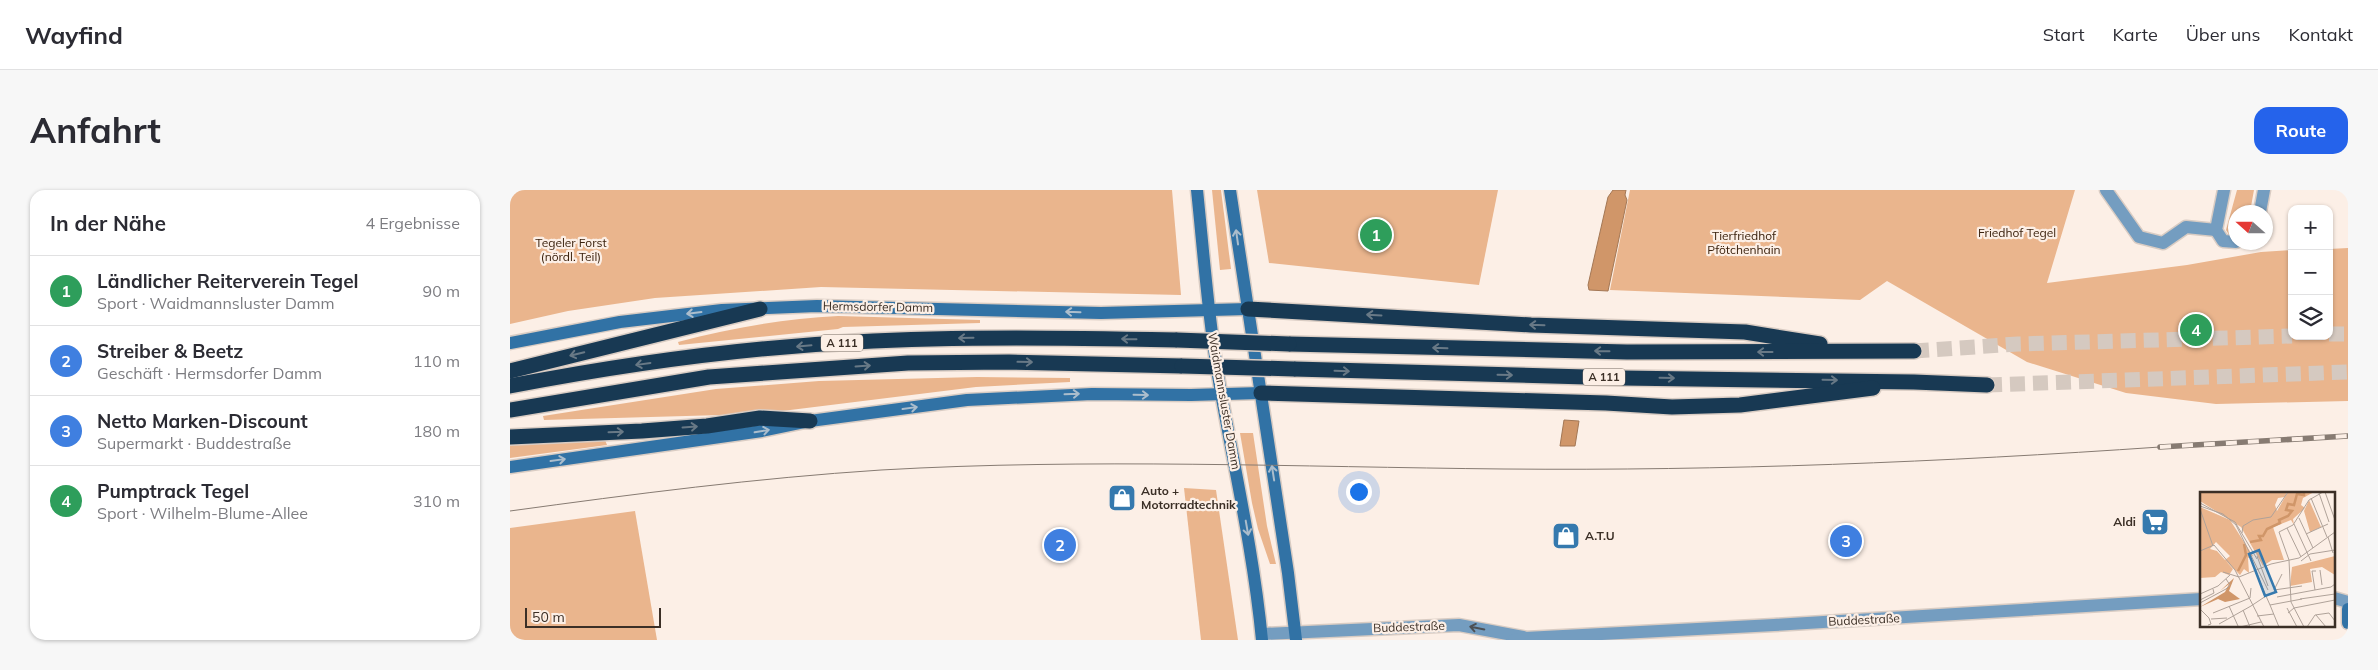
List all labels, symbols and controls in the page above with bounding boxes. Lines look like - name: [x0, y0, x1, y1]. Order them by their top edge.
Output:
- text: Wayfind: [25, 20, 123, 50]
- text: Start: [2043, 23, 2084, 46]
- text: Karte: [2112, 23, 2158, 46]
- text: Über uns: [2186, 23, 2261, 46]
- text: Kontakt: [2289, 23, 2353, 46]
- button: Route: [2254, 107, 2348, 154]
- text: Anfahrt: [30, 108, 161, 152]
- north arrow: [2228, 205, 2273, 250]
- map controls: [2288, 205, 2333, 340]
- button: +: [2288, 205, 2333, 250]
- text: In der Nähe: [50, 210, 166, 236]
- text: 4 Ergebnisse: [365, 213, 460, 233]
- pin: 1: [1360, 216, 1392, 254]
- park label: Friedhof Tegel: [1978, 225, 2056, 240]
- park label: Tierfriedhof Pfötchenhain: [1707, 228, 1781, 257]
- one-way arrow: [1232, 229, 1242, 245]
- park label: Tegeler Forst (nördl. Teil): [535, 235, 607, 264]
- button: −: [2288, 250, 2333, 295]
- text: Ländlicher Reiterverein Tegel: [97, 269, 359, 293]
- text: 1: [61, 281, 71, 301]
- text: 90 m: [423, 281, 460, 301]
- text: Sport · Waidmannsluster Damm: [97, 293, 335, 313]
- button: layers: [2288, 295, 2333, 340]
- street label: Hermsdorfer Damm: [823, 298, 933, 315]
- one-way arrow: [1065, 307, 1082, 317]
- one-way arrow: [686, 308, 702, 318]
- one-way arrow: [1367, 311, 1383, 320]
- pin: 4: [2180, 311, 2212, 349]
- one-way arrow: [1529, 320, 1546, 330]
- street label: Waidmannsluster Damm: [1205, 331, 1244, 471]
- one-way arrow: [959, 333, 975, 343]
- road number: A 111: [821, 334, 863, 352]
- one-way arrow: [1121, 335, 1137, 344]
- text: Streiber & Beetz: [97, 339, 243, 363]
- one-way arrow: [796, 341, 812, 351]
- one-way arrow: [1432, 344, 1448, 353]
- one-way arrow: [1594, 347, 1610, 356]
- one-way arrow: [1757, 347, 1773, 357]
- one-way arrow: [569, 350, 585, 360]
- text: 2: [61, 351, 71, 371]
- text: 110 m: [413, 351, 460, 371]
- one-way arrow: [1016, 357, 1033, 367]
- one-way arrow: [635, 359, 651, 369]
- one-way arrow: [855, 362, 871, 371]
- text: Geschäft · Hermsdorfer Damm: [97, 363, 322, 383]
- one-way arrow: [1334, 366, 1350, 375]
- road number: A 111: [1583, 368, 1625, 386]
- one-way arrow: [1496, 370, 1513, 380]
- one-way arrow: [1659, 373, 1675, 383]
- one-way arrow: [1822, 376, 1838, 385]
- one-way arrow: [1064, 390, 1080, 399]
- one-way arrow: [1133, 390, 1149, 399]
- one-way arrow: [902, 402, 918, 412]
- text: Netto Marken-Discount: [97, 409, 308, 433]
- text: 3: [61, 421, 71, 441]
- text: 180 m: [413, 421, 460, 441]
- one-way arrow: [682, 423, 698, 432]
- one-way arrow: [753, 426, 769, 436]
- one-way arrow: [608, 427, 624, 437]
- text: Supermarkt · Buddestraße: [97, 433, 291, 453]
- one-way arrow: [550, 455, 566, 465]
- one-way arrow: [1268, 465, 1278, 481]
- text: Pumptrack Tegel: [97, 479, 249, 503]
- your location: [1346, 479, 1372, 505]
- shop icon: Auto + Motorradtechnik: [1107, 483, 1137, 513]
- place label: Auto + Motorradtechnik: [1141, 483, 1236, 512]
- text: 4: [61, 491, 71, 511]
- text: 310 m: [413, 491, 460, 511]
- inset map: [2200, 492, 2336, 628]
- text: Sport · Wilhelm-Blume-Allee: [97, 503, 308, 523]
- supermarket icon: Aldi: [2140, 507, 2170, 537]
- place label: Aldi: [2113, 514, 2136, 529]
- one-way arrow: [1242, 519, 1252, 535]
- shop icon: A.T.U: [1551, 521, 1581, 551]
- pin: 3: [1830, 522, 1862, 560]
- pin: 2: [1044, 526, 1076, 564]
- place label: A.T.U: [1585, 528, 1615, 543]
- scale bar: [525, 605, 661, 628]
- text: 50 m: [532, 608, 565, 626]
- street label: Buddestraße: [1828, 610, 1900, 629]
- street label: Buddestraße: [1373, 618, 1445, 635]
- one-way arrow: [1470, 623, 1486, 633]

